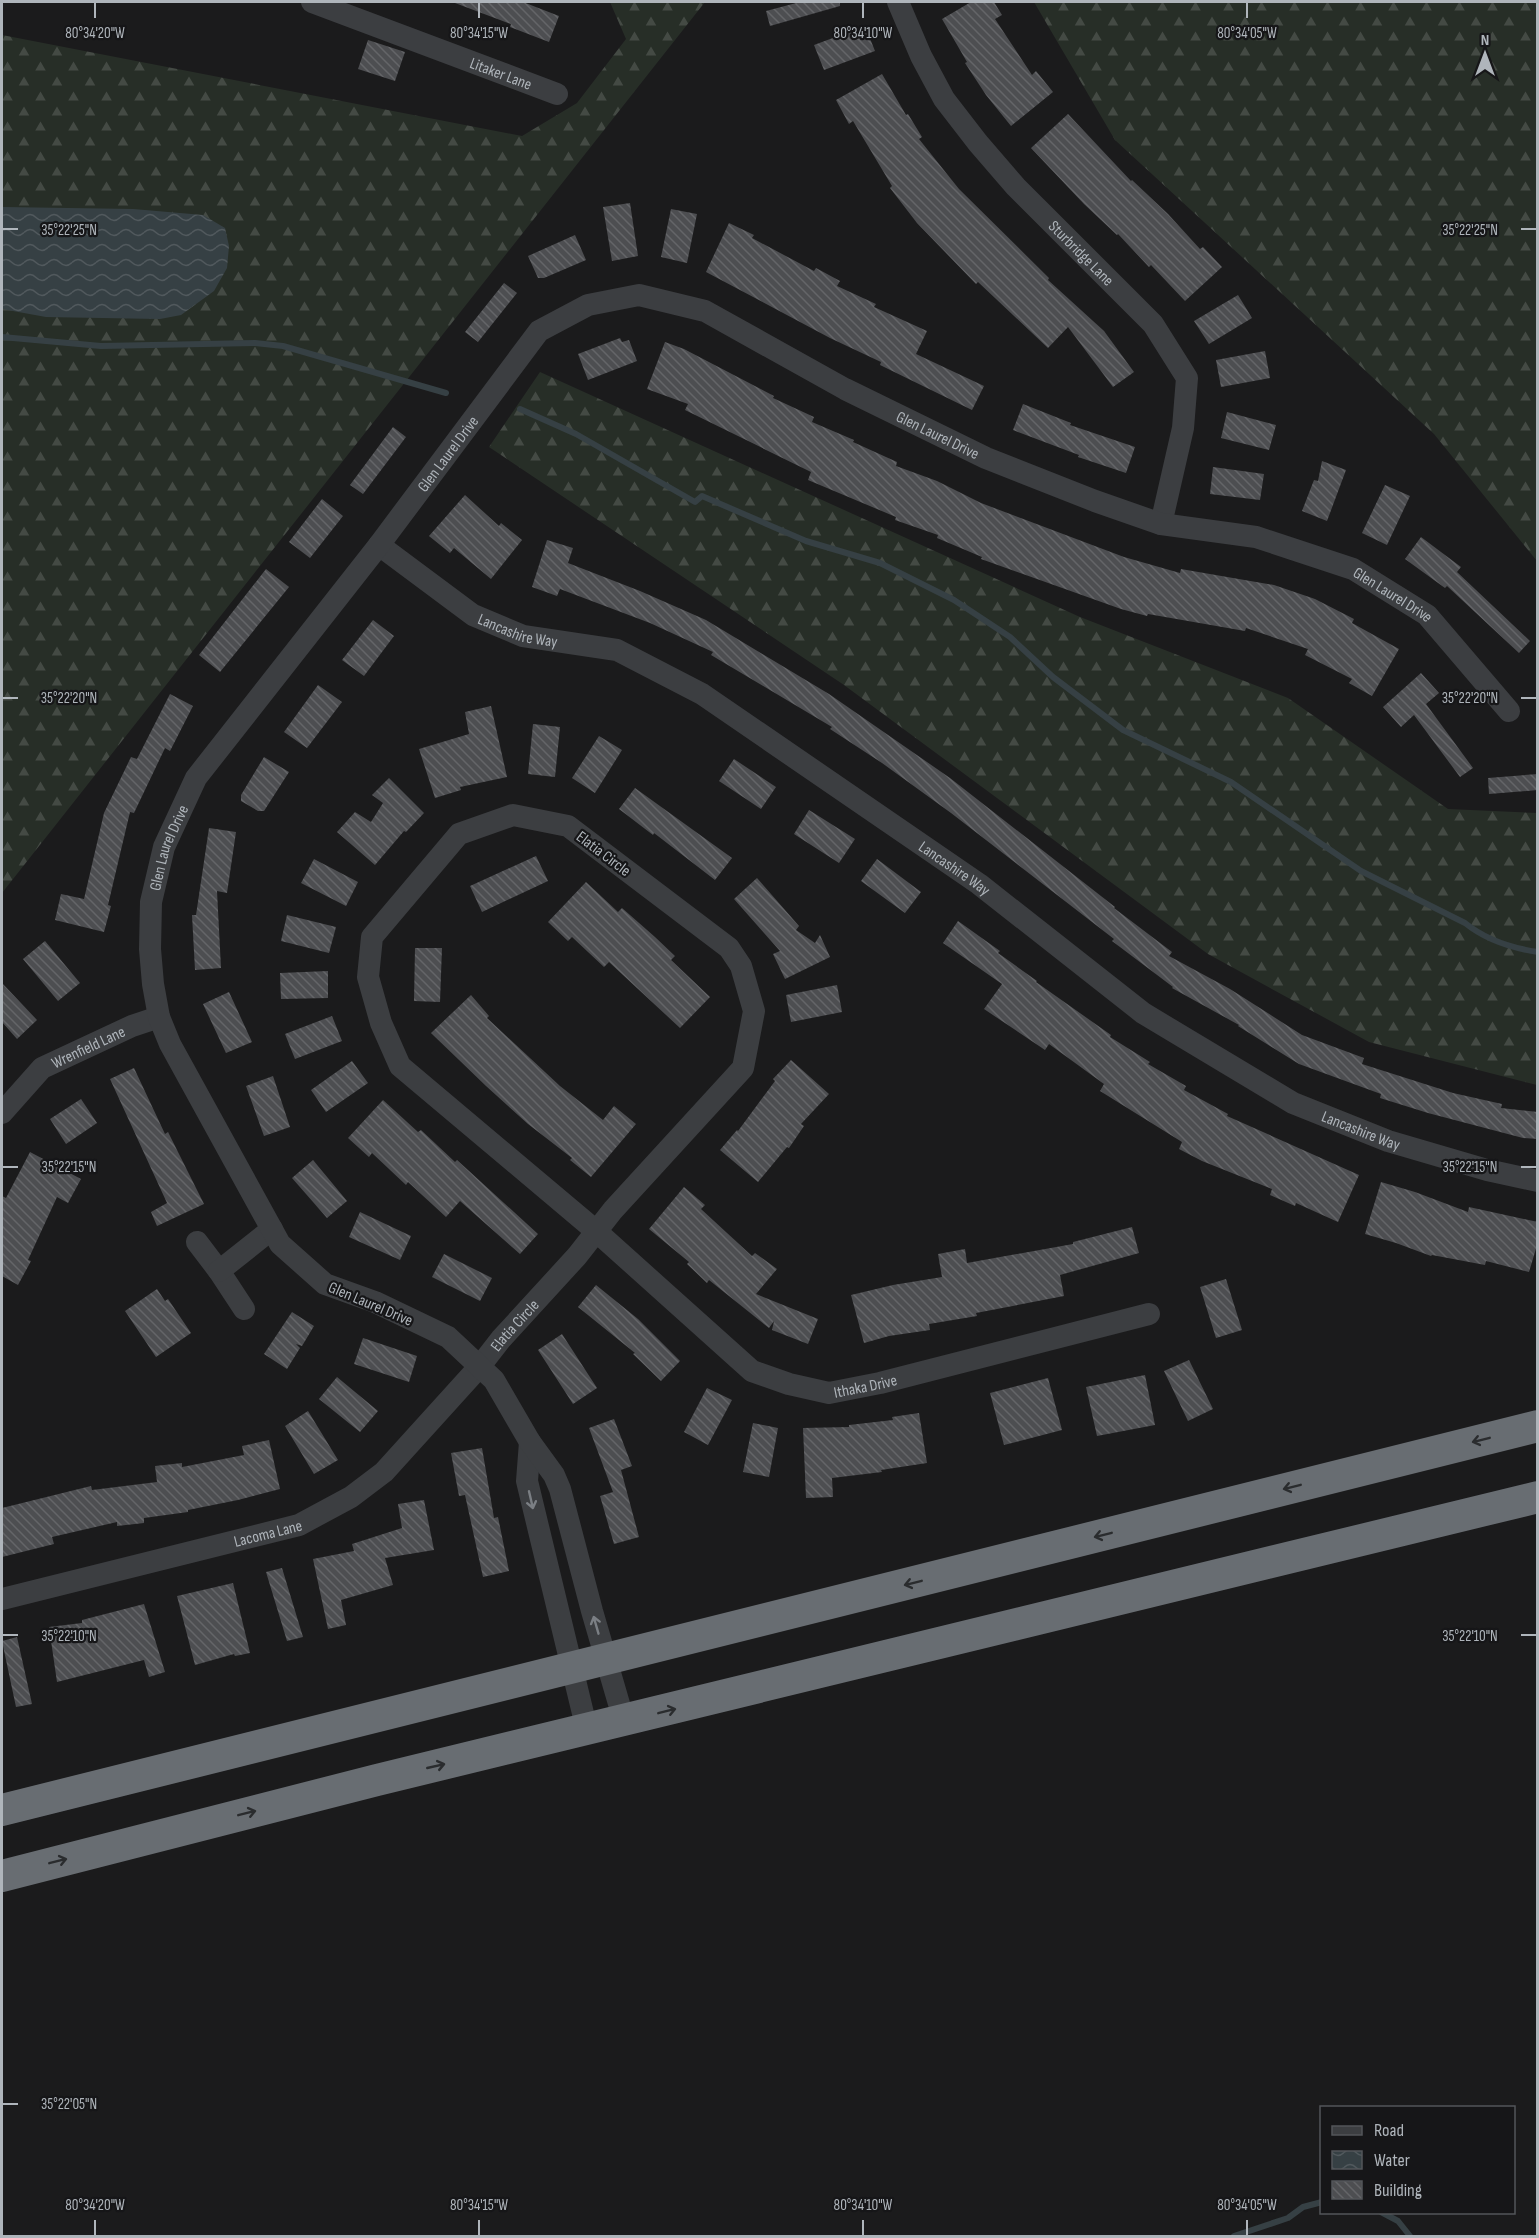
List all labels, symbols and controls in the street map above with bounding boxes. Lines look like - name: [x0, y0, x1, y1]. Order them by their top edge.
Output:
- text: 80°34'20"W: [65, 24, 125, 43]
- text: 80°34'15"W: [450, 24, 508, 43]
- text: 80°34'10"W: [834, 24, 893, 43]
- text: 80°34'05"W: [1217, 24, 1277, 43]
- north arrow: [1455, 24, 1515, 84]
- text: N: [1481, 31, 1489, 50]
- street label: Litaker Lane: [467, 54, 534, 95]
- street label: Sturbridge Lane: [1044, 217, 1117, 290]
- text: 35°22'25"N: [41, 221, 97, 240]
- text: 35°22'25"N: [1442, 221, 1498, 240]
- street label: Glen Laurel Drive: [893, 408, 982, 464]
- street label: Glen Laurel Drive: [414, 413, 483, 496]
- street label: Glen Laurel Drive: [1349, 564, 1437, 626]
- street label: Lancashire Way: [475, 610, 559, 652]
- text: 35°22'20"N: [41, 689, 97, 708]
- text: 35°22'20"N: [1442, 689, 1498, 708]
- street label: Glen Laurel Drive: [146, 802, 193, 893]
- street label: Elatia Circle: [572, 828, 634, 881]
- street label: Lancashire Way: [915, 838, 994, 900]
- street label: Wrenfield Lane: [49, 1023, 128, 1073]
- street label: Lancashire Way: [1319, 1107, 1402, 1155]
- text: 35°22'15"N: [42, 1158, 96, 1177]
- text: 35°22'15"N: [1443, 1158, 1497, 1177]
- street label: Glen Laurel Drive: [325, 1278, 415, 1331]
- street label: Elatia Circle: [487, 1296, 543, 1356]
- street label: Ithaka Drive: [832, 1371, 899, 1403]
- one-way arrow: [1472, 1434, 1491, 1446]
- one-way arrow: [1282, 1482, 1301, 1494]
- one-way arrow: [526, 1490, 538, 1509]
- street label: Lacoma Lane: [232, 1517, 304, 1552]
- one-way arrow: [1093, 1530, 1112, 1541]
- one-way arrow: [904, 1577, 923, 1589]
- one-way arrow: [590, 1616, 601, 1635]
- text: 35°22'10"N: [41, 1627, 97, 1646]
- text: 35°22'10"N: [1442, 1627, 1498, 1646]
- one-way arrow: [657, 1704, 676, 1716]
- one-way arrow: [427, 1760, 446, 1772]
- one-way arrow: [237, 1807, 256, 1819]
- one-way arrow: [48, 1855, 67, 1866]
- text: 35°22'05"N: [41, 2095, 97, 2114]
- legend: [1320, 2106, 1515, 2214]
- text: Road: [1374, 2120, 1404, 2141]
- text: Water: [1374, 2150, 1410, 2171]
- text: Building: [1374, 2180, 1422, 2201]
- text: 80°34'20"W: [65, 2196, 125, 2215]
- text: 80°34'15"W: [450, 2196, 508, 2215]
- text: 80°34'10"W: [834, 2196, 893, 2215]
- text: 80°34'05"W: [1217, 2196, 1277, 2215]

